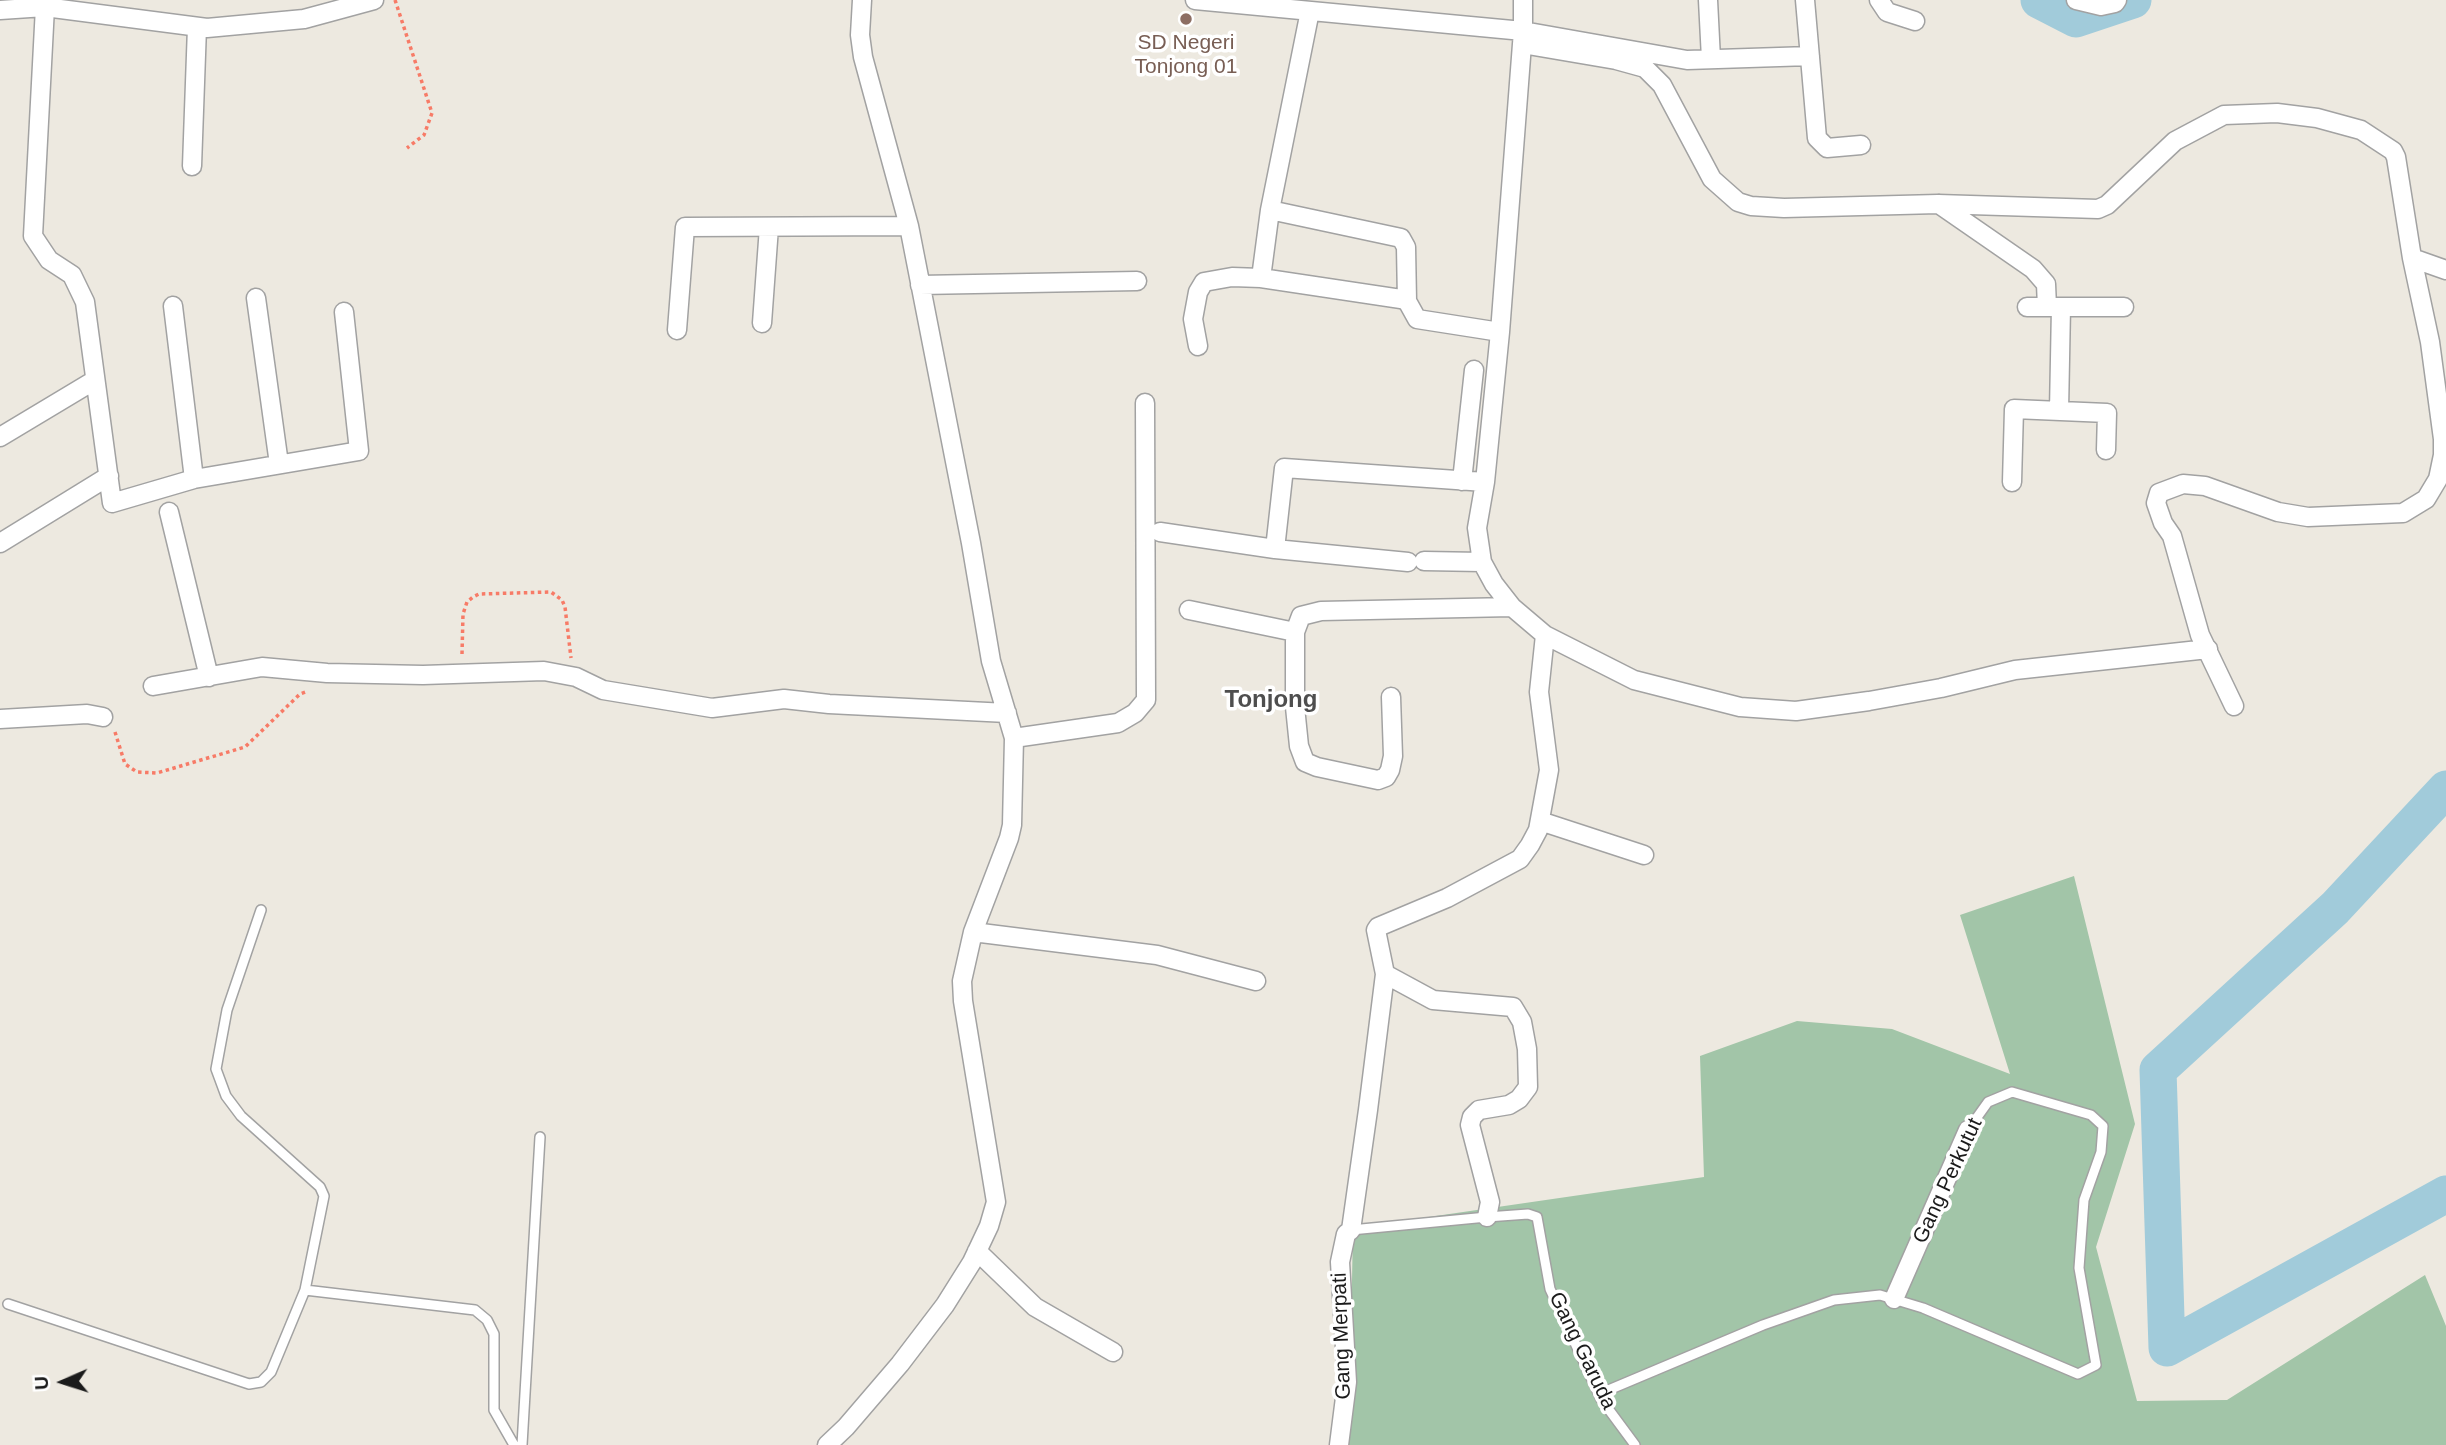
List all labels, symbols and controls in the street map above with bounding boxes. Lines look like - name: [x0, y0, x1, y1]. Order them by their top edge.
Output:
- marker: SD Negeri Tonjong 01: [1178, 11, 1194, 27]
- place label: SD Negeri Tonjong 01: [1135, 30, 1237, 80]
- district label: Tonjong: [1225, 686, 1317, 714]
- street label: Gang Perkutut: [1908, 1114, 1988, 1248]
- street label: Gang Merpati: [1327, 1272, 1357, 1400]
- street label: Gang Garuda: [1543, 1288, 1621, 1414]
- north arrow: [28, 1347, 98, 1417]
- text: U: [31, 1376, 52, 1391]

